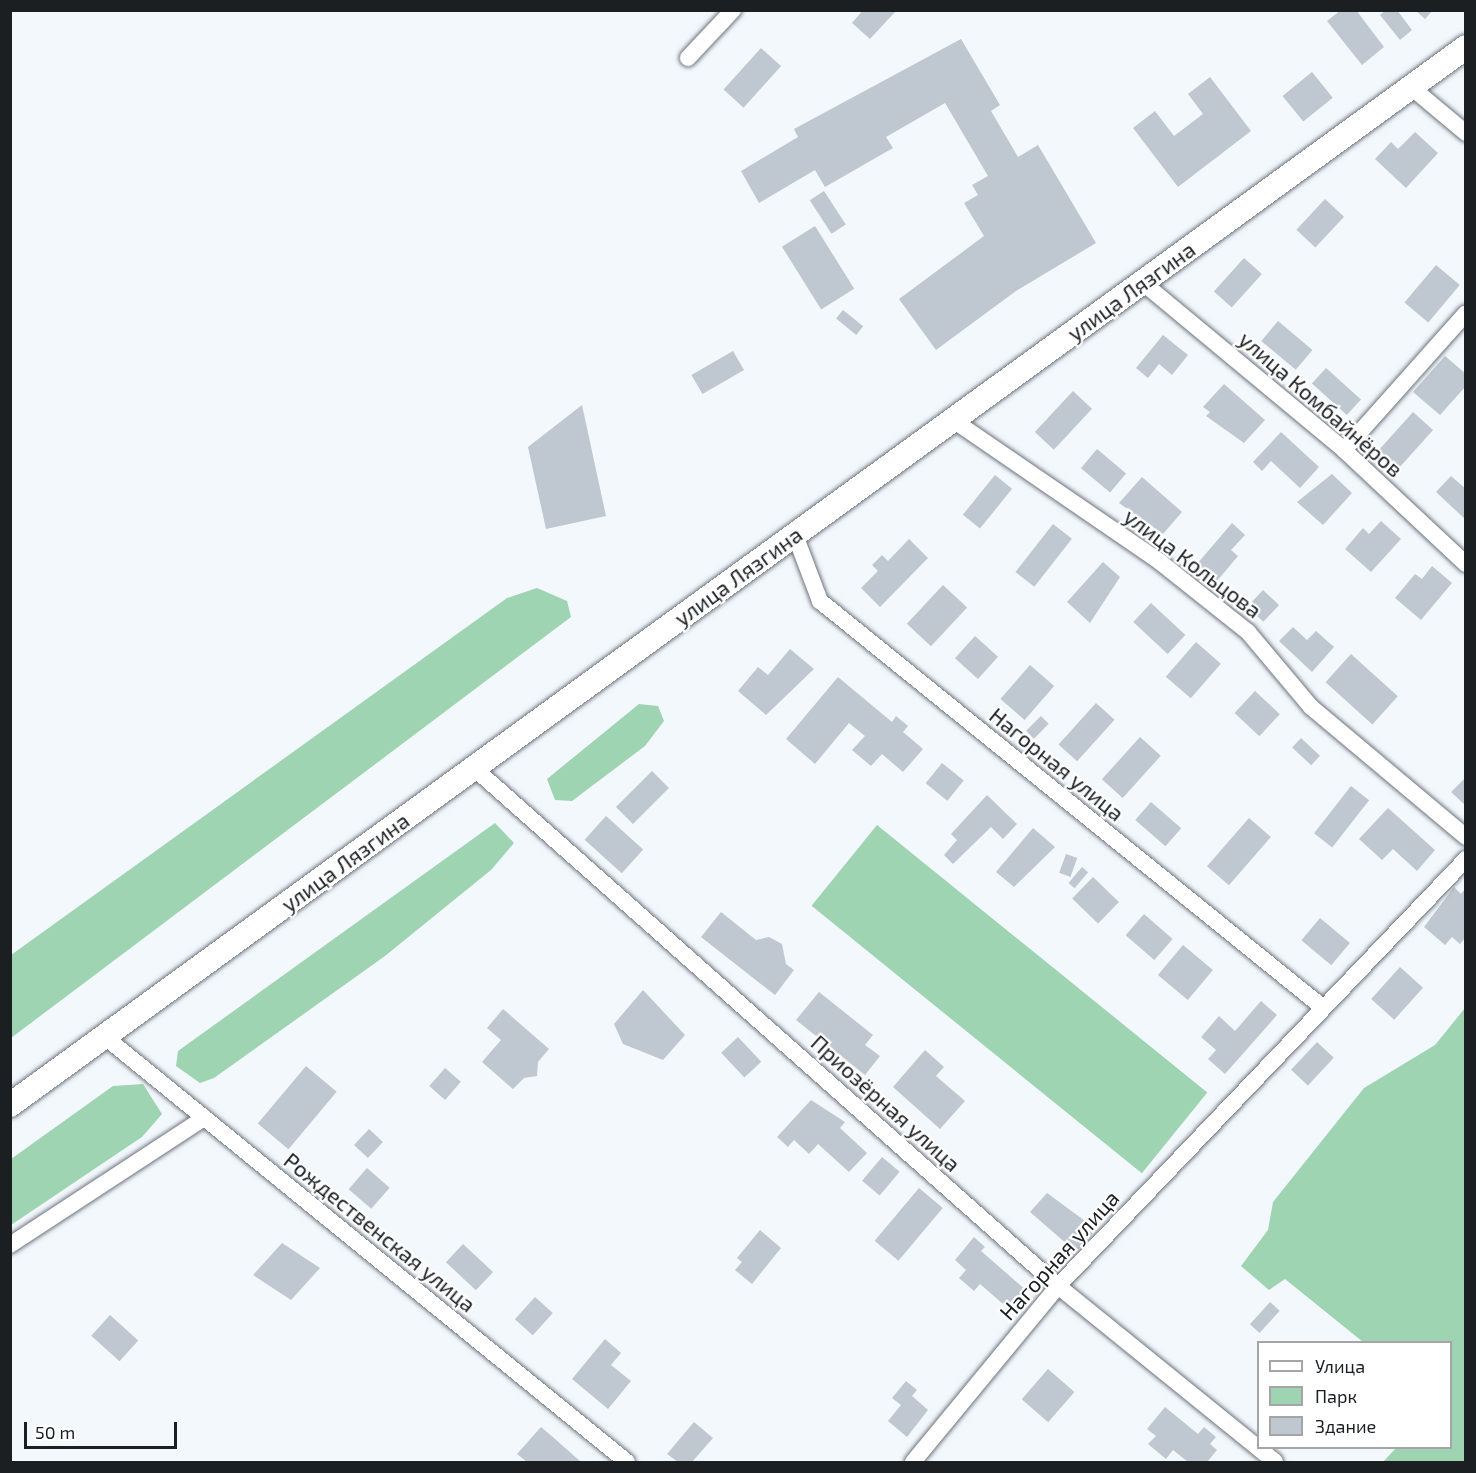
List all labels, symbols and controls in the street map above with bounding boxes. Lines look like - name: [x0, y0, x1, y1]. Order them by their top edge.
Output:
- street label: улица Лязгина: [1062, 236, 1200, 346]
- street label: улица Комбайнёров: [1234, 326, 1408, 482]
- street label: улица Кольцова: [1119, 503, 1267, 623]
- street label: улица Лязгина: [669, 521, 807, 631]
- street label: Нагорная улица: [984, 702, 1130, 826]
- street label: улица Лязгина: [276, 807, 414, 917]
- street label: Приозёрная улица: [806, 1029, 966, 1177]
- street label: Рождественская улица: [279, 1147, 481, 1317]
- street label: Нагорная улица: [994, 1185, 1124, 1325]
- legend: [1257, 1341, 1452, 1449]
- text: Улица: [1315, 1355, 1365, 1377]
- text: Парк: [1315, 1385, 1357, 1407]
- scale bar: [27, 1410, 180, 1448]
- text: Здание: [1315, 1415, 1376, 1437]
- text: 50 m: [35, 1421, 75, 1443]

